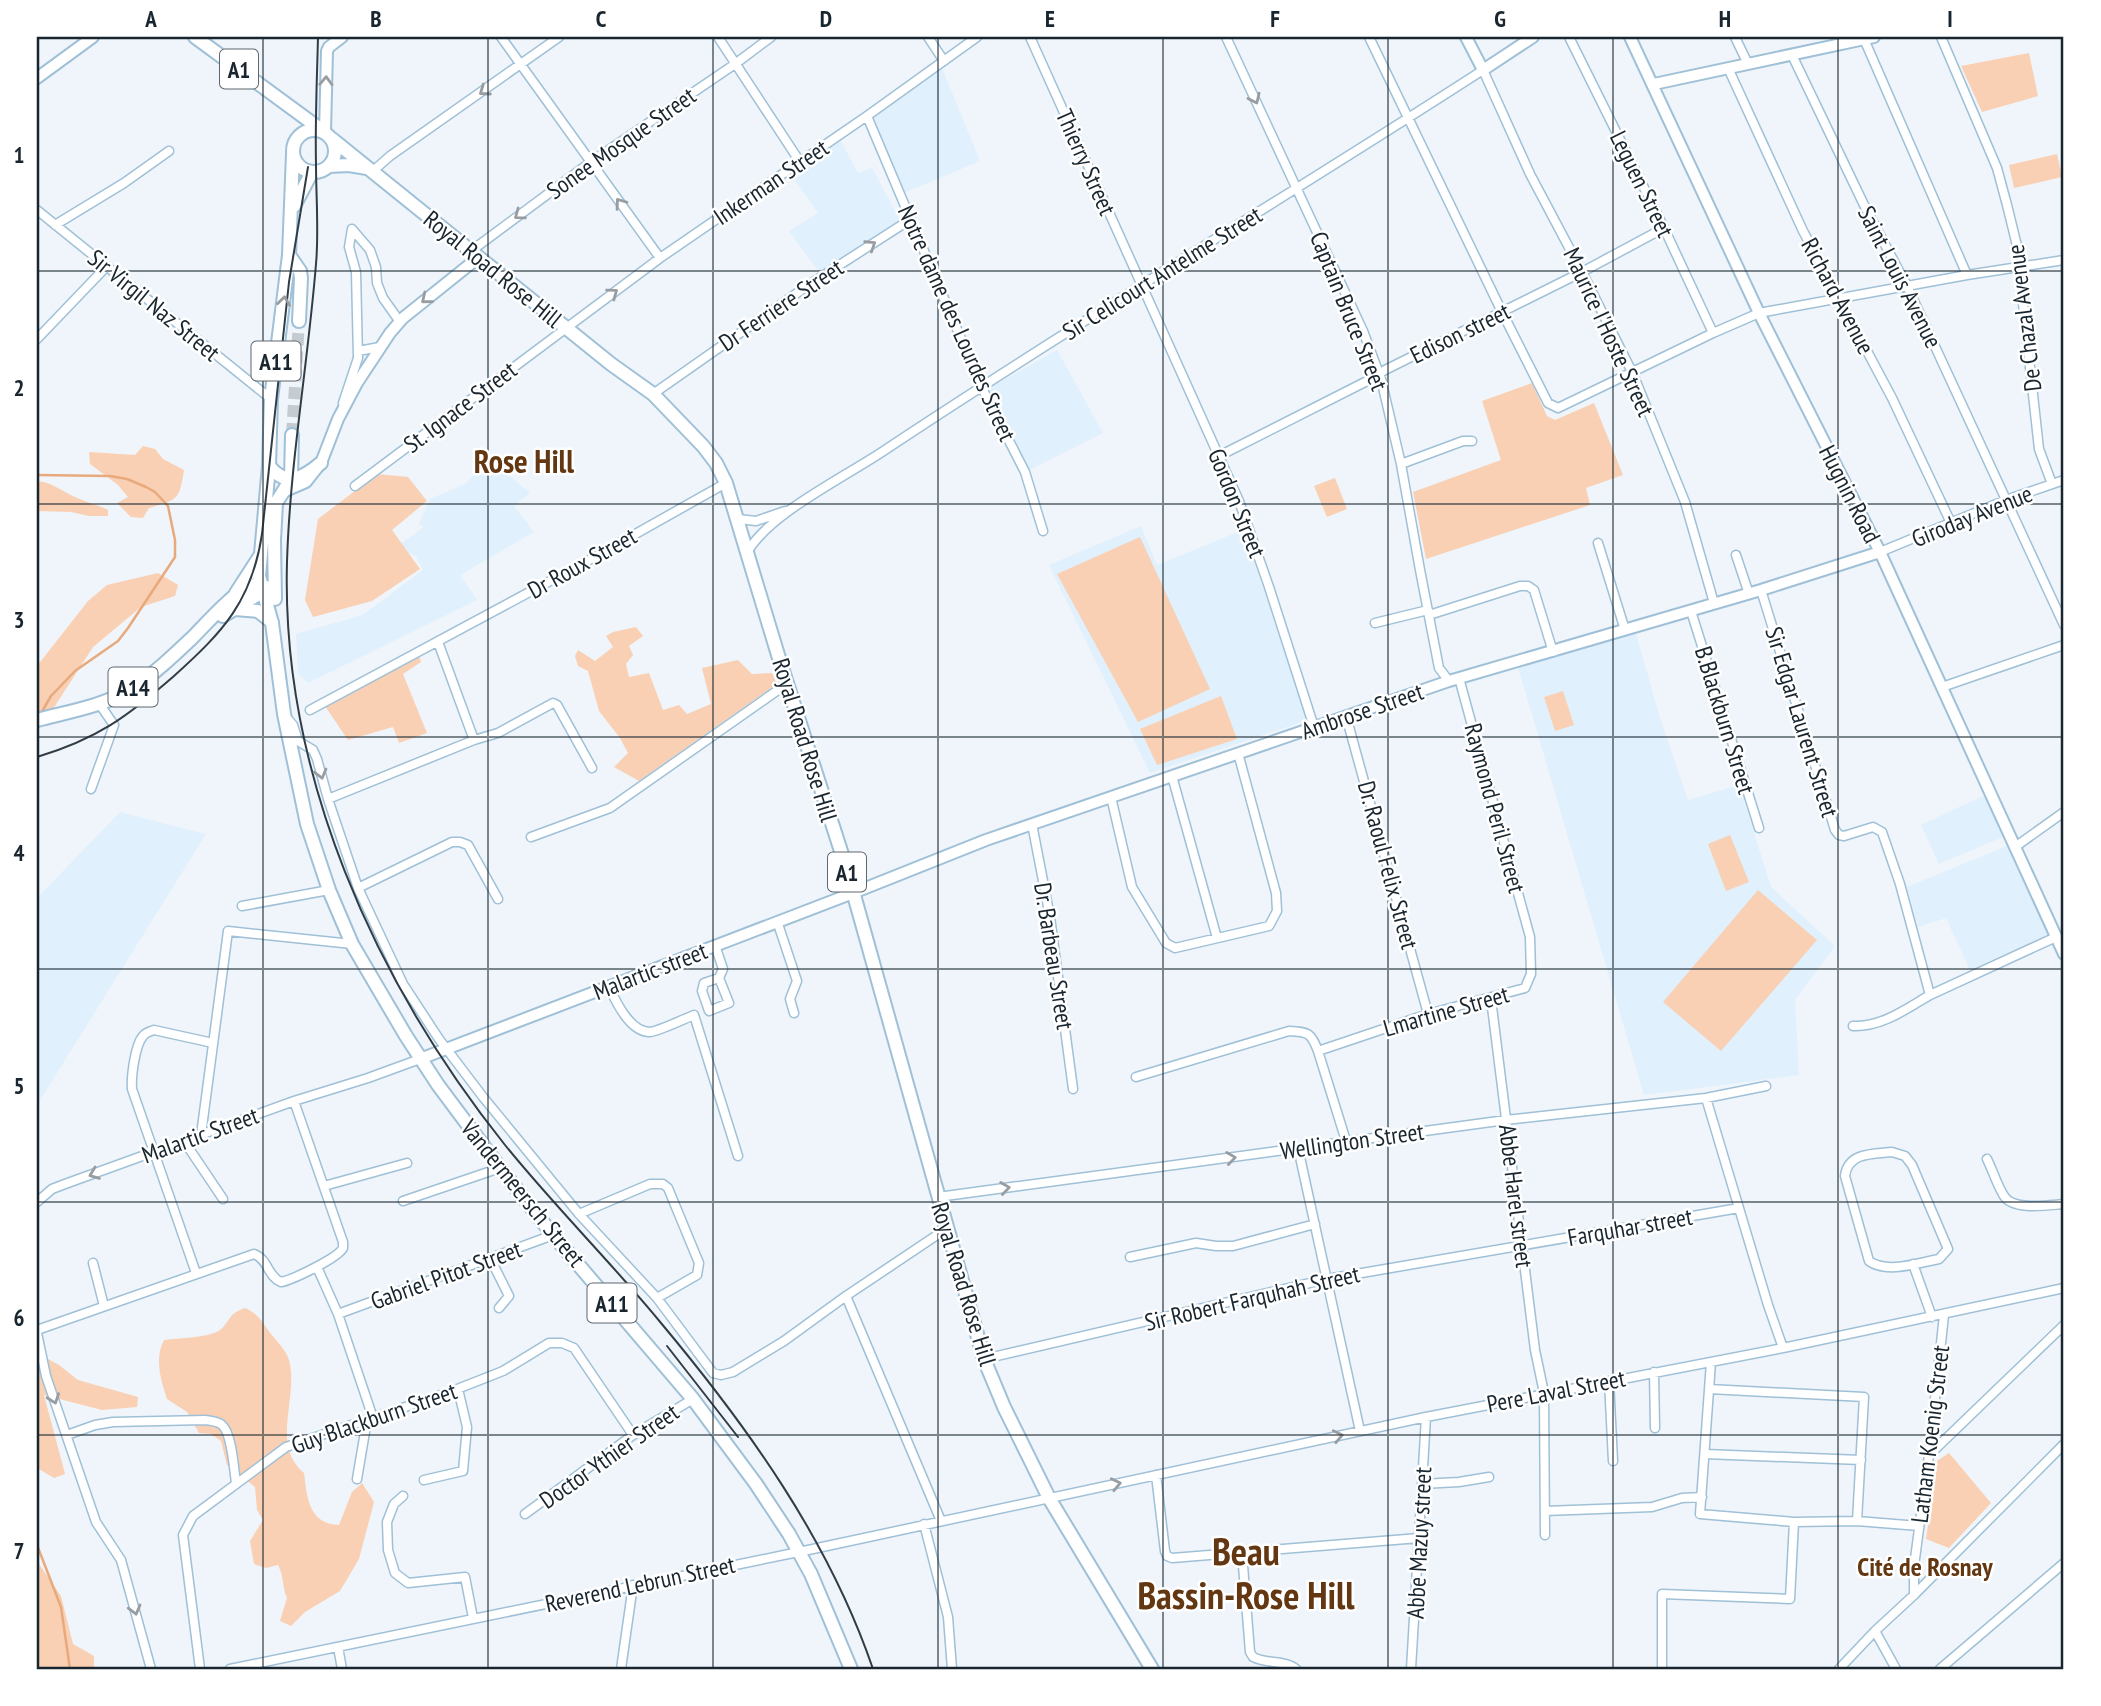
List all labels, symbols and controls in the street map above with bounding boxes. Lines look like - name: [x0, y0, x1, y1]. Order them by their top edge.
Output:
- text: A: [144, 4, 157, 33]
- text: B: [370, 4, 382, 33]
- text: C: [596, 4, 607, 33]
- text: D: [820, 4, 832, 33]
- text: E: [1045, 4, 1055, 33]
- text: F: [1270, 4, 1280, 33]
- text: G: [1494, 4, 1506, 33]
- text: H: [1719, 4, 1731, 33]
- text: I: [1947, 4, 1953, 33]
- road number: A1: [220, 50, 258, 88]
- one-way arrow: [319, 75, 334, 86]
- street label: Sonee Mosque Street: [540, 80, 702, 206]
- one-way arrow: [479, 83, 492, 95]
- one-way arrow: [1246, 91, 1260, 104]
- street label: Thierry Street: [1049, 104, 1123, 220]
- street label: Leguen Street: [1603, 126, 1681, 243]
- street label: Inkerman Street: [708, 132, 835, 232]
- text: 1: [14, 140, 25, 169]
- one-way arrow: [616, 198, 628, 211]
- street label: Sir Celicourt Antelme Street: [1057, 199, 1268, 347]
- street label: Notre dame des Lourdes Street: [891, 200, 1023, 446]
- street label: Saint Louis Avenue: [1851, 201, 1949, 353]
- street label: Royal Road Rose Hill: [417, 204, 569, 335]
- one-way arrow: [514, 207, 527, 220]
- street label: Captain Bruce Street: [1303, 227, 1395, 395]
- street label: Richard Avenue: [1794, 232, 1882, 360]
- one-way arrow: [863, 240, 876, 253]
- street label: Sir Virgil Naz Street: [82, 242, 227, 368]
- street label: Maurice I'Hoste Street: [1556, 243, 1662, 422]
- street label: De Chazal Avenue: [2000, 243, 2048, 393]
- street label: Dr Ferriere Street: [713, 252, 850, 358]
- one-way arrow: [605, 289, 618, 301]
- one-way arrow: [421, 291, 434, 304]
- one-way arrow: [276, 295, 291, 307]
- street label: Edison street: [1405, 295, 1515, 371]
- road number: A11: [252, 342, 300, 380]
- street label: St. Ignace Street: [397, 354, 523, 460]
- text: 2: [14, 373, 25, 402]
- district label: Rose Hill: [474, 440, 574, 482]
- street label: Hugnin Road: [1812, 440, 1888, 548]
- street label: Gordon Street: [1201, 444, 1273, 562]
- street label: Giroday Avenue: [1907, 478, 2037, 554]
- street label: Dr Roux Street: [522, 520, 642, 606]
- text: 3: [14, 605, 25, 634]
- street label: Sir Edgar Laurent Street: [1758, 623, 1846, 821]
- street label: B.Blackburn Street: [1688, 642, 1762, 798]
- street label: Royal Road Rose Hill: [765, 654, 845, 826]
- road number: A14: [108, 667, 158, 706]
- street label: Ambrose Street: [1297, 676, 1428, 746]
- street label: Raymond Peril Street: [1457, 720, 1533, 897]
- one-way arrow: [313, 768, 327, 780]
- street label: Dr. Raoul Felix Street: [1351, 777, 1425, 953]
- text: 4: [14, 838, 25, 867]
- road number: A1: [828, 852, 866, 892]
- street label: Dr. Barbeau Street: [1027, 880, 1081, 1032]
- street label: Malartic street: [589, 935, 712, 1007]
- street label: Lmartine Street: [1380, 978, 1513, 1044]
- text: 5: [14, 1071, 25, 1100]
- street label: Malartic Street: [137, 1099, 263, 1170]
- street label: Vandermeersch Street: [453, 1112, 592, 1273]
- street label: Wellington Street: [1278, 1116, 1426, 1166]
- street label: Abbe Harel street: [1492, 1122, 1540, 1270]
- one-way arrow: [1225, 1150, 1237, 1165]
- one-way arrow: [88, 1166, 100, 1180]
- one-way arrow: [999, 1181, 1011, 1196]
- street label: Royal Road Rose Hill: [924, 1198, 1004, 1370]
- street label: Farquhar street: [1565, 1201, 1695, 1253]
- street label: Gabriel Pitot Street: [366, 1233, 526, 1317]
- street label: Sir Robert Farquhah Street: [1142, 1258, 1363, 1338]
- road number: A11: [588, 1284, 636, 1322]
- text: 6: [14, 1303, 25, 1332]
- street label: Latham Koenig Street: [1904, 1343, 1956, 1525]
- street label: Pere Laval Street: [1484, 1362, 1628, 1420]
- street label: Guy Blackburn Street: [287, 1375, 461, 1461]
- one-way arrow: [46, 1392, 60, 1404]
- street label: Doctor Ythier Street: [533, 1396, 685, 1515]
- one-way arrow: [1332, 1429, 1344, 1444]
- street label: Abbe Mazuy street: [1400, 1466, 1438, 1620]
- one-way arrow: [1110, 1477, 1122, 1492]
- district label: Beau Bassin-Rose Hill: [1138, 1526, 1355, 1619]
- text: 7: [14, 1536, 25, 1565]
- street label: Reverend Lebrun Street: [542, 1549, 738, 1619]
- district label: Cité de Rosnay: [1857, 1550, 1993, 1583]
- one-way arrow: [127, 1604, 141, 1616]

